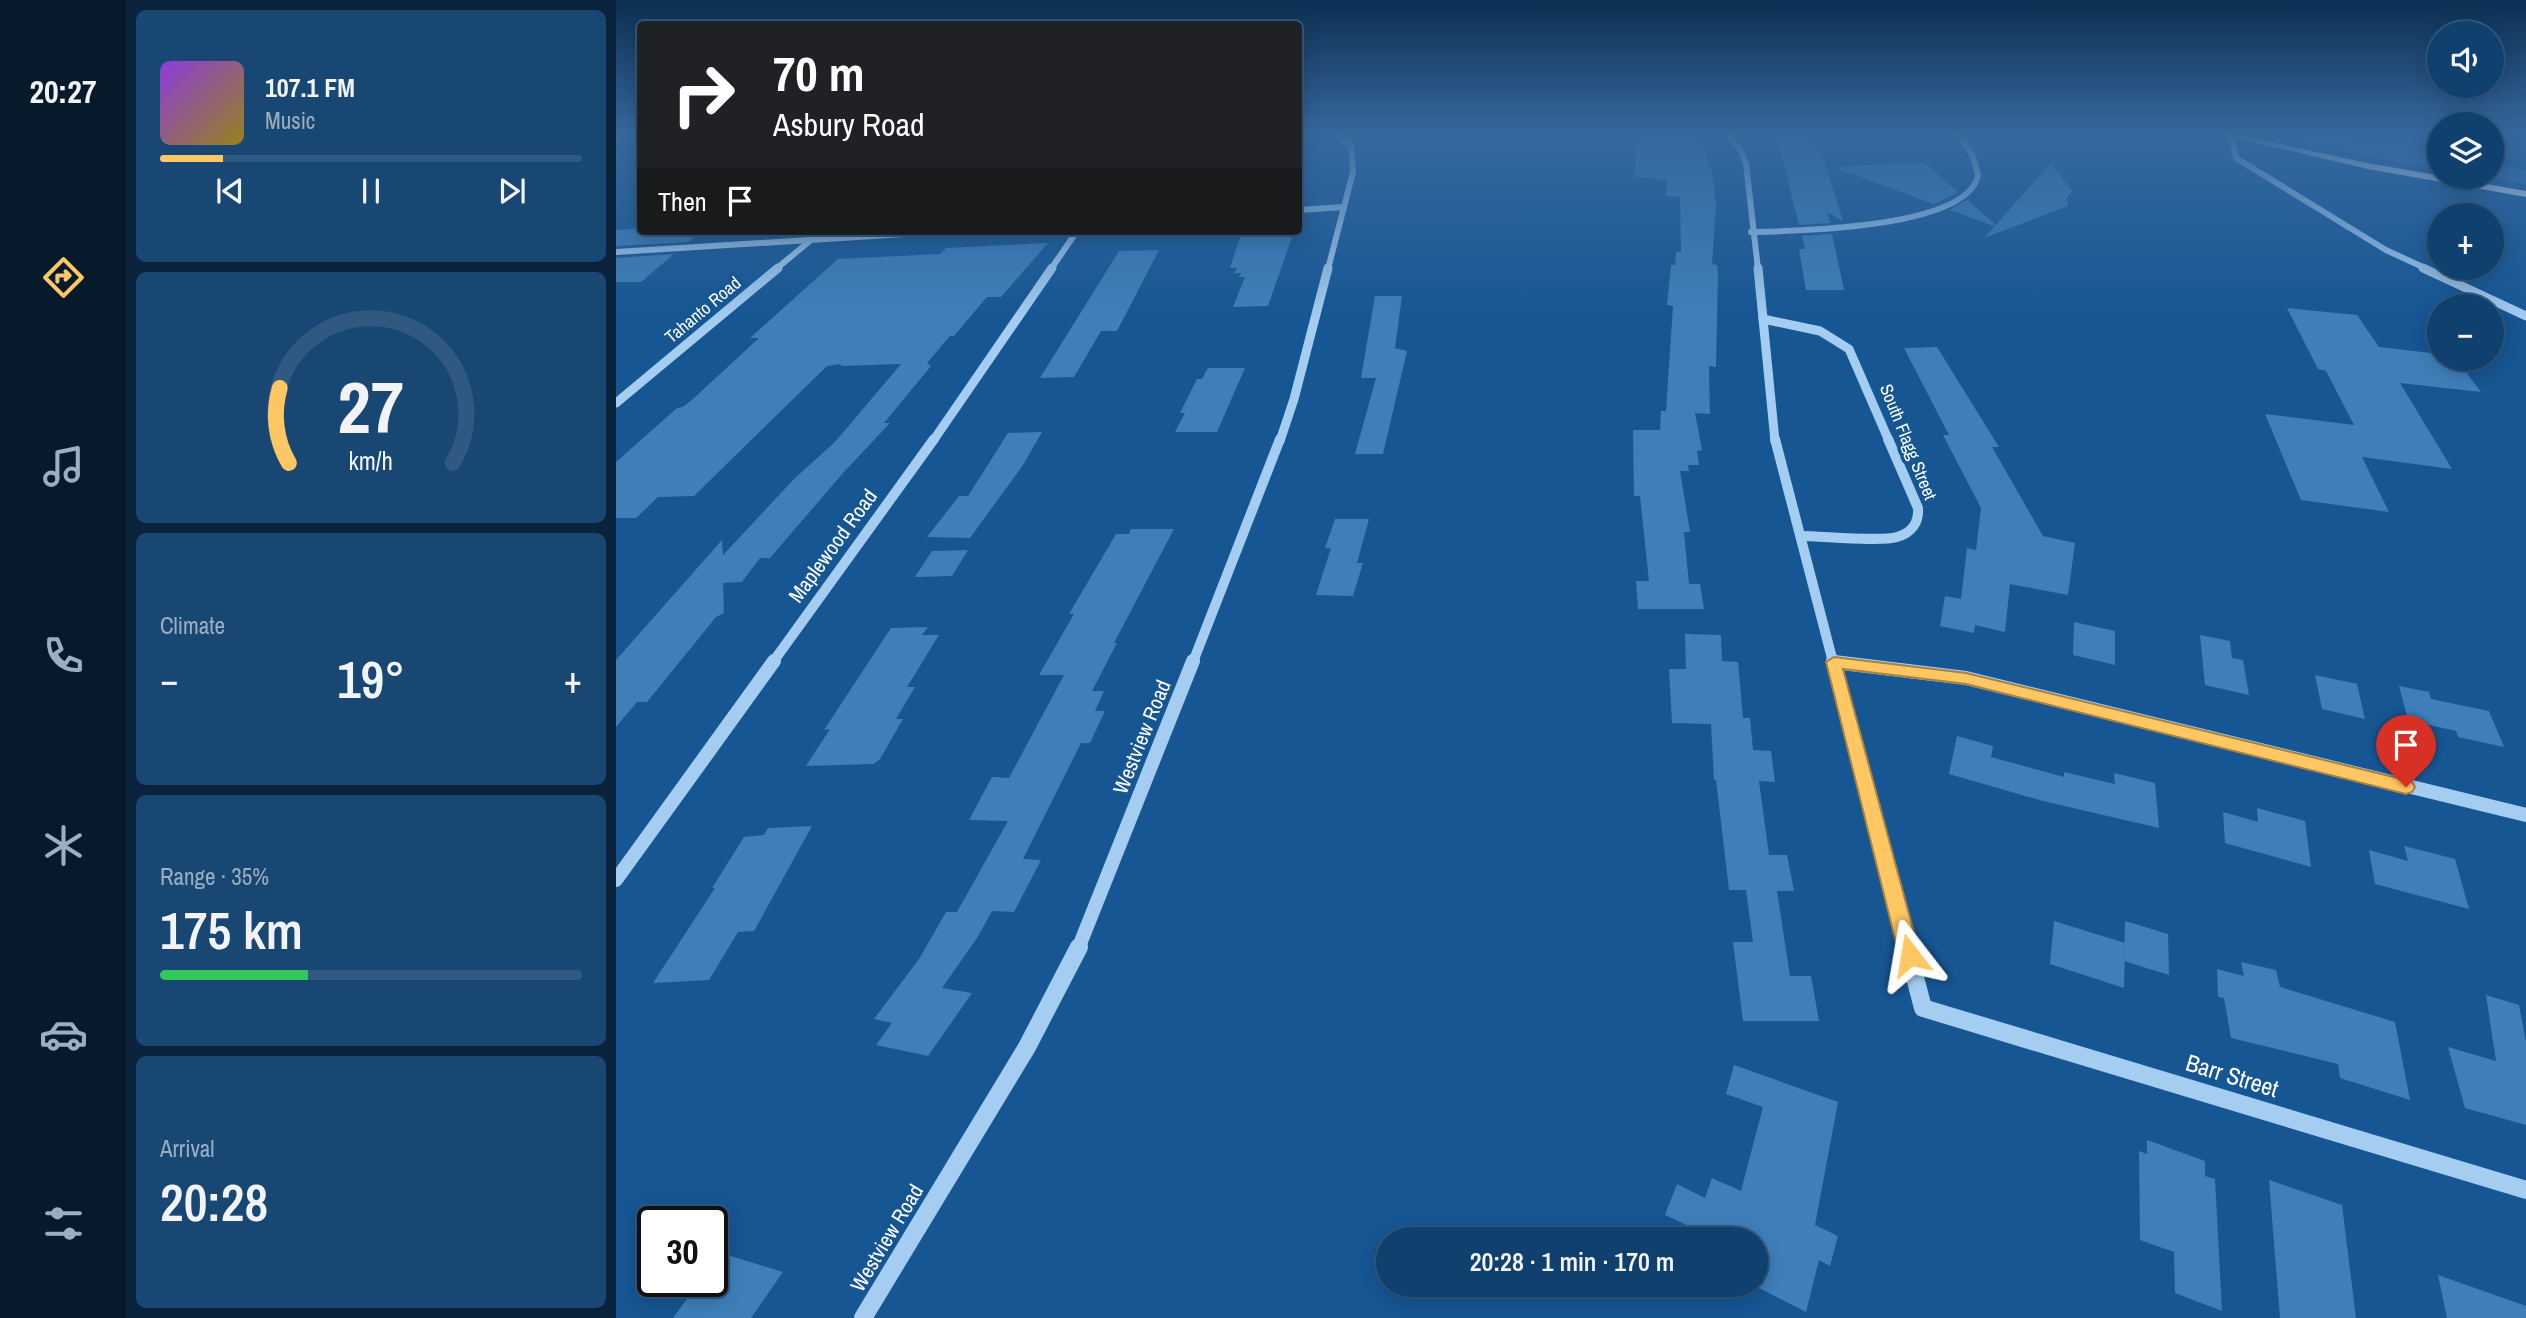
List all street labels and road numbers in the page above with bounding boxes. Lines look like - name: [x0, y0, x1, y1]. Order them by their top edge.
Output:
- street label: Tahanto Road: [659, 270, 746, 349]
- street label: South Flagg Street: [1874, 380, 1943, 504]
- street label: Maplewood Road: [781, 483, 884, 608]
- street label: Westview Road: [1106, 676, 1178, 798]
- street label: Barr Street: [2182, 1046, 2283, 1104]
- street label: Westview Road: [843, 1179, 930, 1297]

